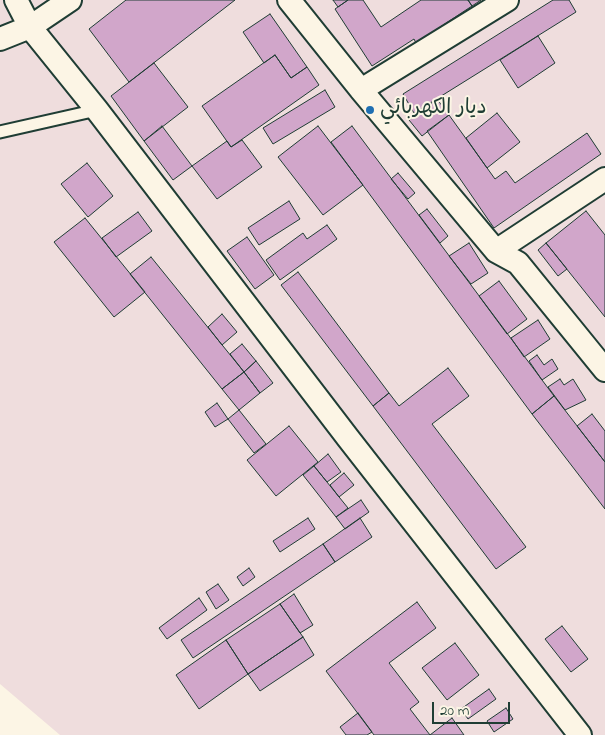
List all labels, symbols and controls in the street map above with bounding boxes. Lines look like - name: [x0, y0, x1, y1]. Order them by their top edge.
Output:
- place label: ديار الكهربائي: [380, 97, 487, 123]
- marker: ديار الكهربائي: [364, 104, 376, 116]
- scale bar: [435, 692, 512, 724]
- text: 20 m: [440, 700, 469, 722]

